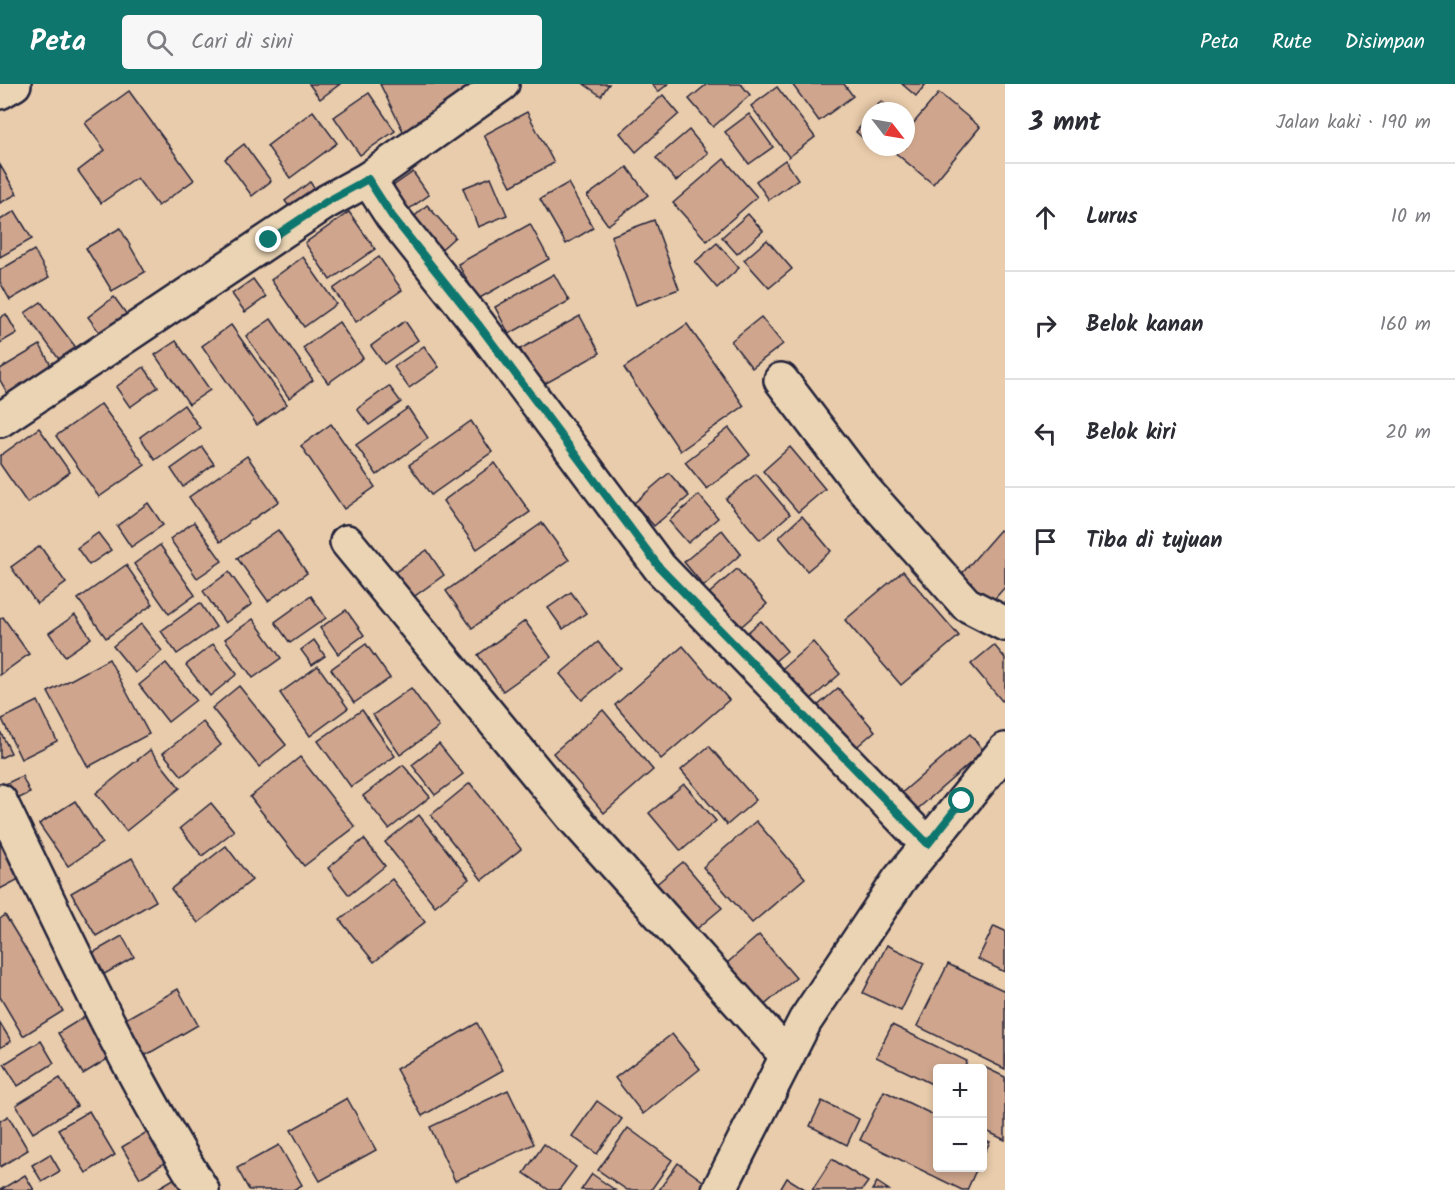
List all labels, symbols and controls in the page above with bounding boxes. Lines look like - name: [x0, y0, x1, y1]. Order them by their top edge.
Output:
- search box: [122, 15, 542, 69]
- text: Peta: [30, 20, 86, 65]
- text: Cari di sini: [191, 25, 292, 60]
- icon: search: [143, 26, 176, 59]
- text: Peta: [1200, 26, 1239, 59]
- text: Rute: [1272, 26, 1312, 59]
- text: Disimpan: [1345, 26, 1425, 59]
- north arrow: [861, 102, 915, 156]
- text: 3 mnt: [1029, 102, 1101, 144]
- text: Jalan kaki · 190 m: [1276, 107, 1431, 139]
- text: Lurus: [1086, 200, 1138, 235]
- icon: ahead: [1029, 201, 1062, 234]
- text: 10 m: [1391, 201, 1431, 233]
- route end: [255, 226, 281, 252]
- text: Belok kanan: [1086, 308, 1203, 343]
- icon: right: [1029, 309, 1062, 342]
- text: 160 m: [1380, 309, 1431, 341]
- text: Belok kiri: [1086, 416, 1176, 451]
- icon: left: [1029, 417, 1062, 450]
- text: 20 m: [1385, 417, 1431, 449]
- text: Tiba di tujuan: [1086, 524, 1222, 559]
- icon: arrive: [1029, 525, 1062, 558]
- route start: [948, 787, 974, 813]
- map controls: [933, 1064, 987, 1172]
- button: +: [933, 1064, 987, 1118]
- button: −: [933, 1118, 987, 1172]

